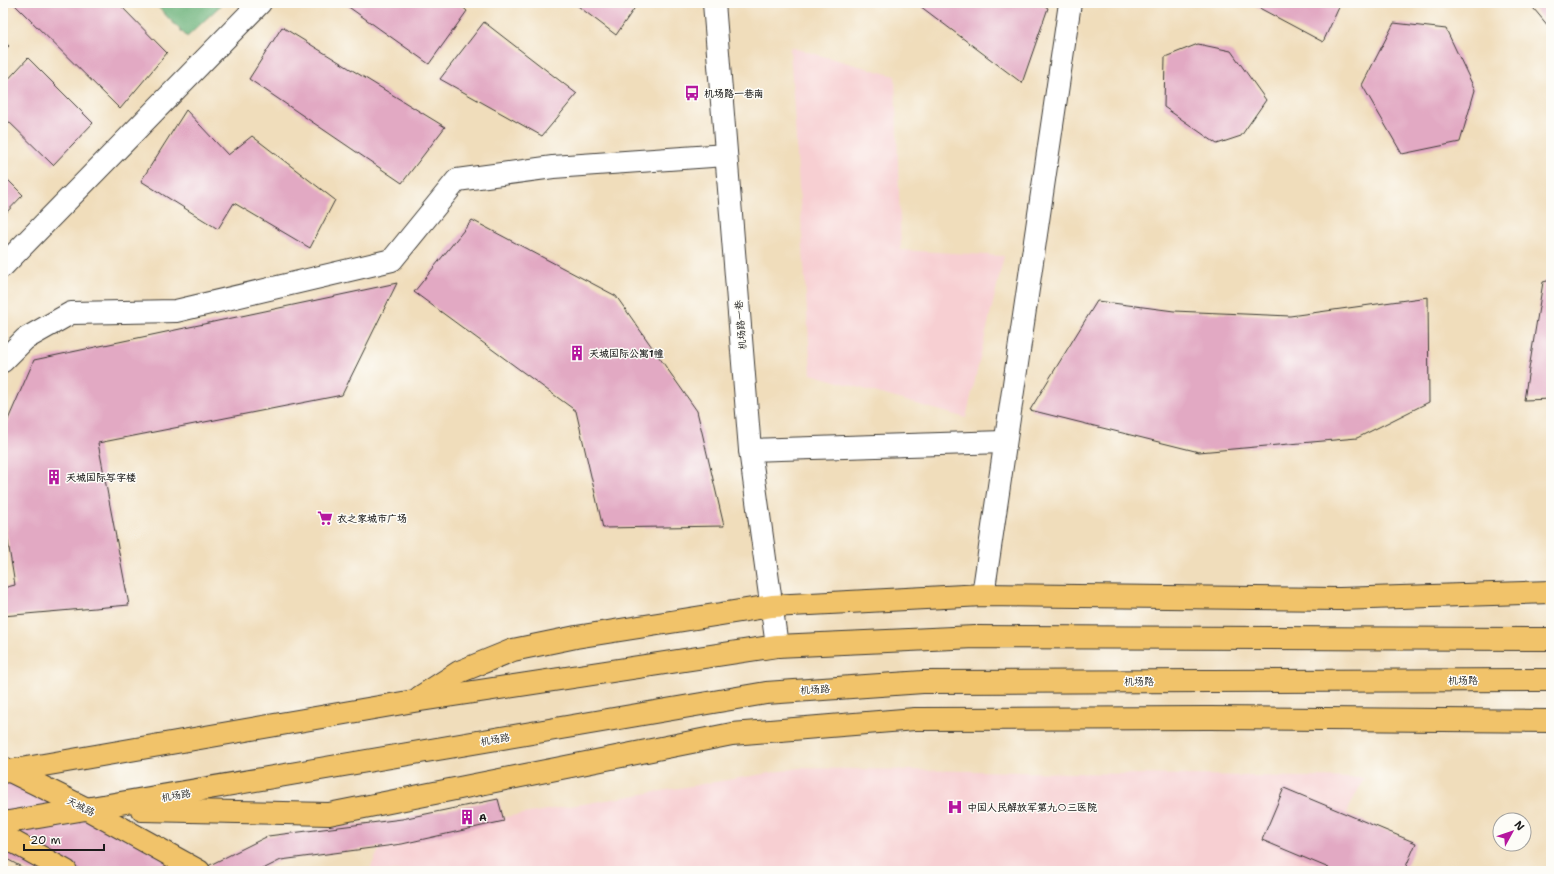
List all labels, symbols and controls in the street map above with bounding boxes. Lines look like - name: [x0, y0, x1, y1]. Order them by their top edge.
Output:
- bus stop icon: 机场路一巷南: [683, 84, 701, 102]
- place label: 机场路一巷南: [704, 87, 764, 100]
- street label: 机场路一巷: [732, 298, 749, 350]
- building icon: 天城国际公寓1幢: [568, 344, 586, 362]
- place label: 天城国际公寓1幢: [589, 347, 664, 360]
- building icon: 天城国际写字楼: [45, 468, 63, 486]
- place label: 天城国际写字楼: [66, 471, 136, 484]
- supermarket icon: 衣之家城市广场: [316, 509, 334, 527]
- place label: 衣之家城市广场: [337, 512, 407, 525]
- street label: 机场路: [1448, 674, 1478, 687]
- street label: 机场路: [1124, 675, 1154, 688]
- street label: 机场路: [800, 682, 830, 697]
- street label: 机场路: [479, 730, 511, 748]
- street label: 机场路: [160, 786, 192, 804]
- street label: 天城路: [64, 794, 97, 819]
- hospital icon: 中国人民解放军第九〇三医院: [946, 798, 964, 816]
- place label: 中国人民解放军第九〇三医院: [967, 801, 1097, 814]
- building icon: A: [458, 808, 476, 826]
- place label: A: [479, 811, 487, 824]
- north arrow: [1492, 812, 1532, 852]
- text: N: [1511, 818, 1528, 834]
- scale bar: [24, 826, 104, 852]
- text: 20 m: [30, 832, 61, 848]

